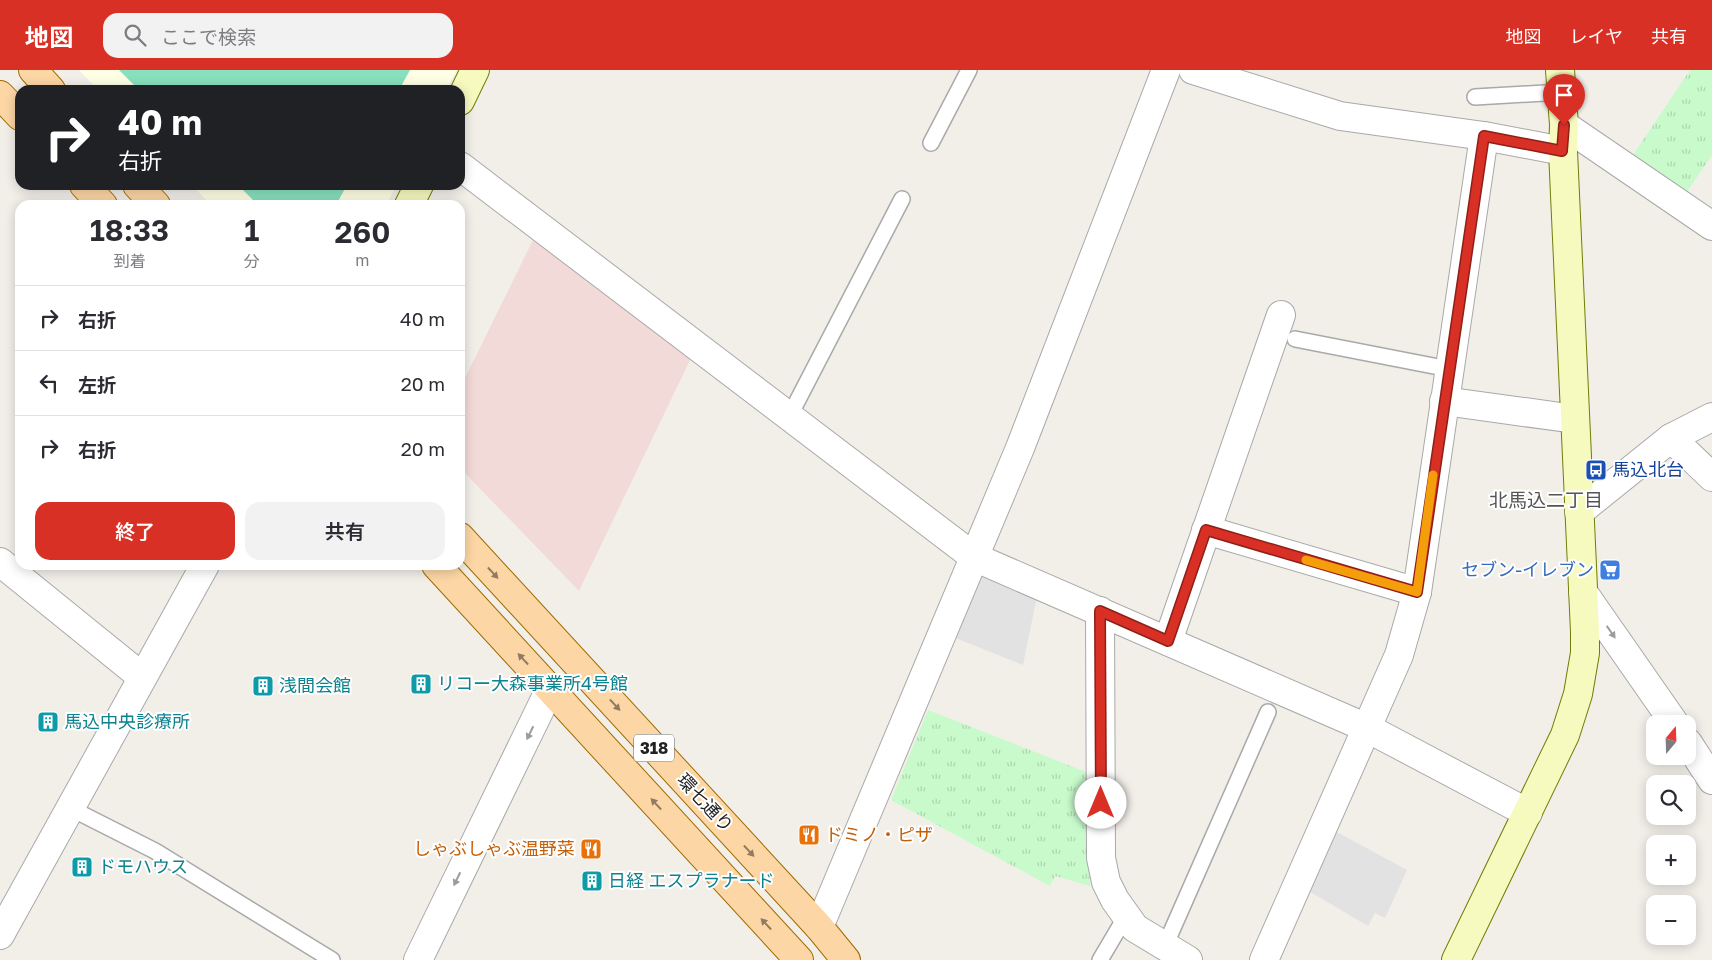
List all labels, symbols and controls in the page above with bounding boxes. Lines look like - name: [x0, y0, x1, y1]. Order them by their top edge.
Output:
- search box: [103, 13, 453, 58]
- icon: search: [121, 21, 149, 49]
- text: 地図: [25, 22, 73, 51]
- text: ここで検索: [161, 25, 256, 48]
- text: 地図: [1506, 25, 1542, 47]
- text: レイヤ: [1570, 25, 1623, 47]
- text: 共有: [1651, 25, 1687, 47]
- pin: [1543, 74, 1585, 125]
- icon: arrive: [1550, 81, 1578, 109]
- text: 40 m: [118, 101, 202, 143]
- icon: right: [35, 105, 100, 170]
- text: 右折: [118, 147, 162, 174]
- text: 18:33: [90, 212, 169, 248]
- text: 1: [244, 212, 259, 248]
- text: 260: [334, 214, 390, 250]
- text: m: [355, 250, 369, 270]
- text: 到着: [113, 251, 145, 271]
- text: 分: [244, 251, 260, 271]
- icon: right: [35, 304, 63, 332]
- text: 40 m: [400, 307, 445, 330]
- text: 右折: [78, 308, 116, 331]
- icon: left: [35, 369, 63, 397]
- text: 20 m: [401, 372, 445, 395]
- text: 左折: [78, 373, 116, 396]
- icon: right: [35, 434, 63, 462]
- text: 20 m: [401, 437, 445, 460]
- text: 右折: [78, 438, 116, 461]
- bus stop icon: 馬込北台: [1584, 458, 1608, 482]
- place label: 馬込北台: [1612, 458, 1684, 480]
- district label: 北馬込二丁目: [1489, 488, 1603, 511]
- button: 終了: [35, 502, 235, 560]
- button: 共有: [245, 502, 445, 560]
- place label: セブン-イレブン: [1461, 558, 1594, 580]
- supermarket icon: セブン-イレブン: [1598, 558, 1622, 582]
- one-way arrow: [487, 567, 499, 579]
- one-way arrow: [1606, 625, 1616, 639]
- one-way arrow: [517, 653, 529, 665]
- building icon: リコー大森事業所4号館: [409, 672, 433, 696]
- place label: リコー大森事業所4号館: [437, 672, 628, 694]
- building icon: 浅間会館: [251, 674, 275, 698]
- place label: 浅間会館: [279, 674, 351, 696]
- one-way arrow: [609, 699, 621, 711]
- building icon: 馬込中央診療所: [36, 710, 60, 734]
- place label: 馬込中央診療所: [64, 710, 190, 732]
- north arrow: [1646, 715, 1696, 765]
- map controls: [1646, 715, 1696, 945]
- one-way arrow: [525, 726, 533, 740]
- road number: 318: [634, 734, 674, 761]
- street label: 環七通り: [673, 768, 738, 836]
- button: search: [1646, 775, 1696, 825]
- position arrow: [1074, 776, 1126, 828]
- one-way arrow: [651, 798, 662, 811]
- restaurant icon: ドミノ・ピザ: [797, 823, 821, 847]
- place label: ドミノ・ピザ: [825, 823, 933, 845]
- button: +: [1646, 835, 1696, 885]
- place label: しゃぶしゃぶ温野菜: [413, 837, 575, 859]
- restaurant icon: しゃぶしゃぶ温野菜: [579, 837, 603, 861]
- one-way arrow: [743, 844, 755, 856]
- building icon: ドモハウス: [70, 855, 94, 879]
- place label: ドモハウス: [98, 855, 188, 877]
- building icon: 日経 エスプラナード: [580, 869, 604, 893]
- place label: 日経 エスプラナード: [608, 869, 775, 891]
- one-way arrow: [453, 871, 461, 886]
- button: −: [1646, 895, 1696, 945]
- one-way arrow: [760, 919, 772, 931]

